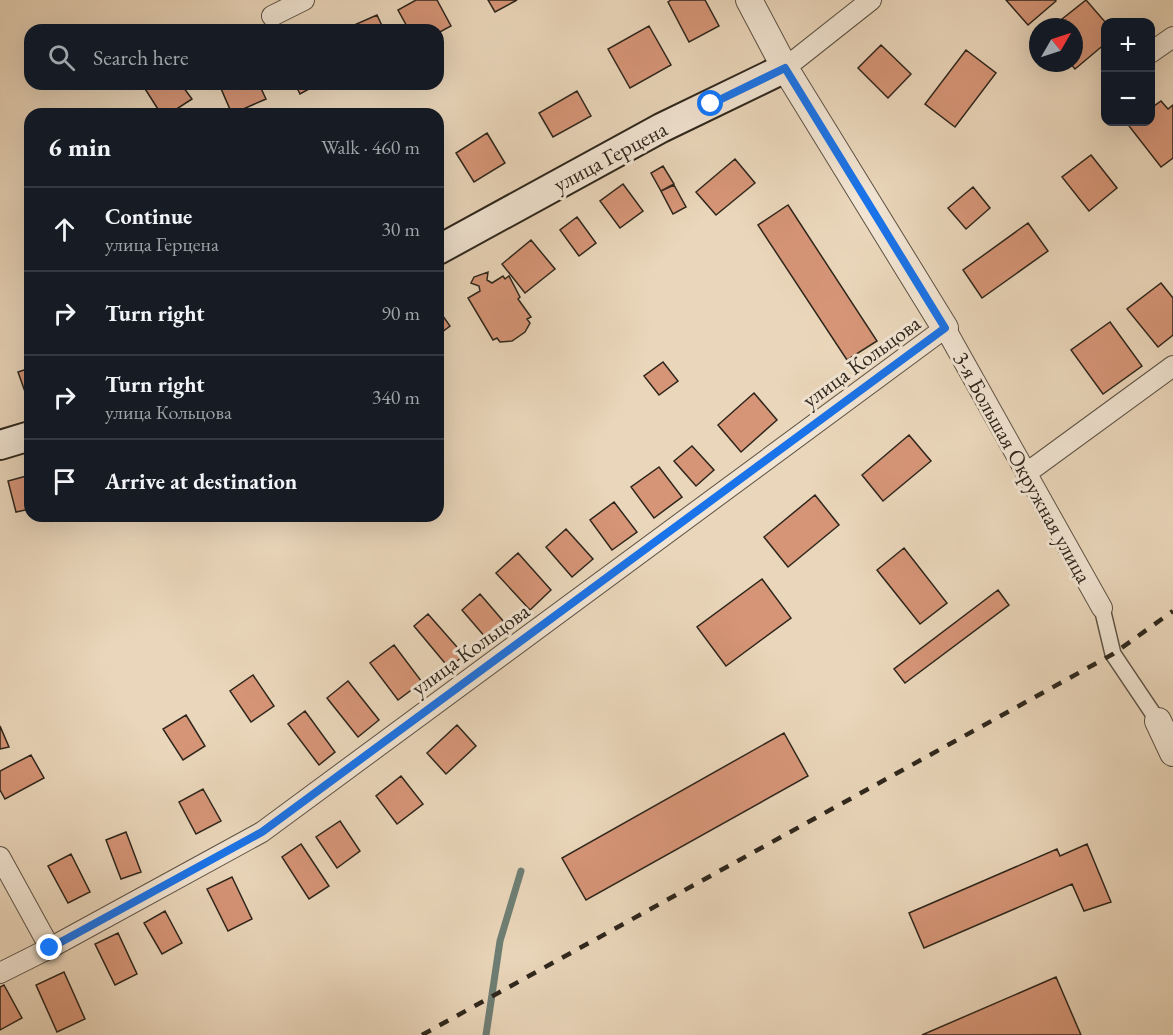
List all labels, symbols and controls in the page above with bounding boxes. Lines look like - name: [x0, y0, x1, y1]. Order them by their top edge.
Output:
- north arrow: [1029, 18, 1083, 72]
- map controls: [1101, 18, 1155, 126]
- button: +: [1101, 18, 1155, 72]
- search box: [24, 24, 444, 90]
- icon: search: [45, 41, 78, 74]
- text: Search here: [93, 43, 188, 72]
- button: −: [1101, 72, 1155, 126]
- route start: [697, 90, 723, 116]
- street label: улица Герцена: [548, 114, 673, 199]
- text: 6 min: [48, 130, 111, 164]
- text: Walk · 460 m: [321, 134, 420, 160]
- text: Continue: [105, 202, 192, 231]
- icon: ahead: [48, 213, 81, 246]
- text: 30 m: [381, 216, 420, 242]
- text: улица Герцена: [105, 231, 219, 257]
- icon: right: [48, 297, 81, 330]
- text: Turn right: [105, 299, 204, 328]
- text: 90 m: [381, 300, 420, 326]
- street label: улица Кольцова: [796, 309, 926, 414]
- street label: 3-я Большая Окружная улица: [947, 346, 1099, 588]
- text: Turn right: [105, 370, 204, 399]
- icon: right: [48, 381, 81, 414]
- text: 340 m: [372, 384, 420, 410]
- text: улица Кольцова: [105, 399, 232, 425]
- icon: arrive: [48, 465, 81, 498]
- text: Arrive at destination: [105, 467, 297, 496]
- street label: улица Кольцова: [405, 597, 535, 702]
- route end: [36, 934, 62, 960]

